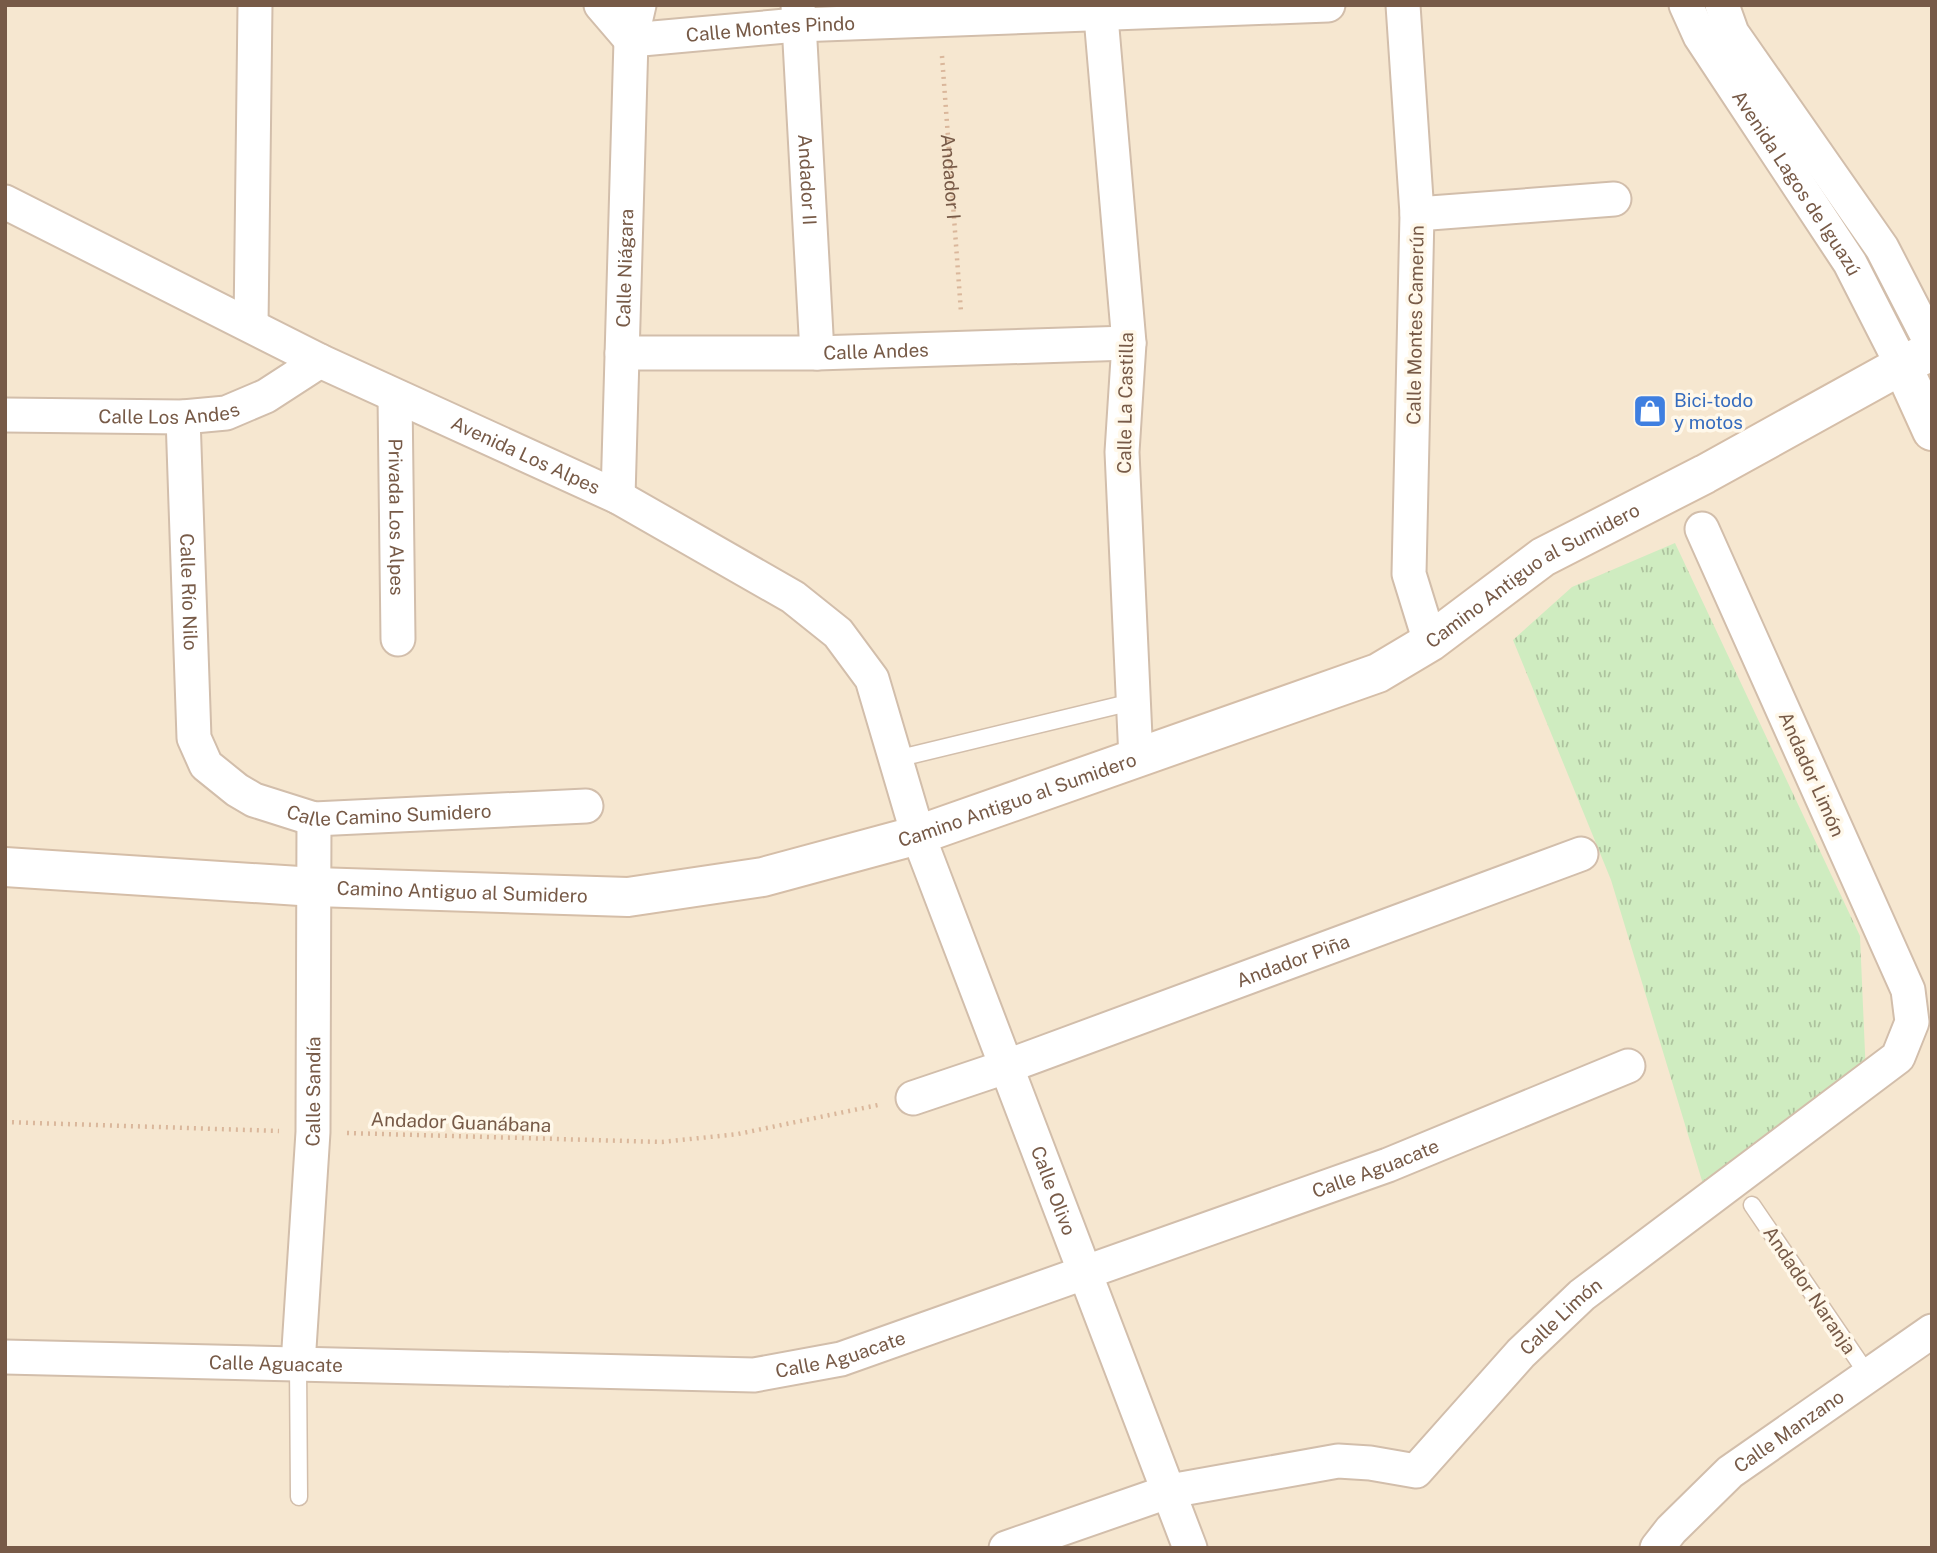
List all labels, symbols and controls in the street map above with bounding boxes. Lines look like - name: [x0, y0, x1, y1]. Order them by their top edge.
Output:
- street label: Calle Montes Pindo: [685, 12, 855, 46]
- street label: Avenida Lagos de Iguazú: [1728, 86, 1865, 279]
- street label: Andador I: [937, 133, 965, 220]
- street label: Andador II: [794, 134, 821, 226]
- street label: Calle Niágara: [612, 208, 637, 328]
- street label: Calle Montes Camerún: [1402, 225, 1428, 425]
- street label: Calle La Castilla: [1113, 332, 1137, 474]
- street label: Calle Andes: [823, 338, 929, 364]
- place label: Bici-todo y motos: [1674, 389, 1753, 433]
- shop icon: Bici-todo y motos: [1631, 392, 1669, 430]
- street label: Calle Los Andes: [98, 398, 243, 428]
- street label: Avenida Los Alpes: [448, 411, 604, 498]
- street label: Privada Los Alpes: [385, 438, 408, 596]
- street label: Camino Antiguo al Sumidero: [1421, 498, 1643, 652]
- street label: Calle Río Nilo: [176, 533, 202, 651]
- street label: Andador Limón: [1775, 708, 1849, 840]
- street label: Camino Antiguo al Sumidero: [895, 748, 1139, 851]
- street label: Calle Camino Sumidero: [284, 800, 492, 830]
- street label: Camino Antiguo al Sumidero: [336, 877, 588, 907]
- street label: Andador Piña: [1233, 930, 1352, 991]
- street label: Calle Sandía: [301, 1036, 324, 1147]
- street label: Andador Guanábana: [370, 1108, 552, 1136]
- street label: Calle Aguacate: [1309, 1134, 1442, 1202]
- street label: Calle Olivo: [1027, 1143, 1081, 1238]
- street label: Andador Naranja: [1759, 1222, 1861, 1358]
- street label: Calle Limón: [1515, 1273, 1606, 1359]
- street label: Calle Aguacate: [773, 1326, 908, 1382]
- street label: Calle Aguacate: [209, 1351, 343, 1376]
- street label: Calle Manzano: [1729, 1385, 1848, 1477]

